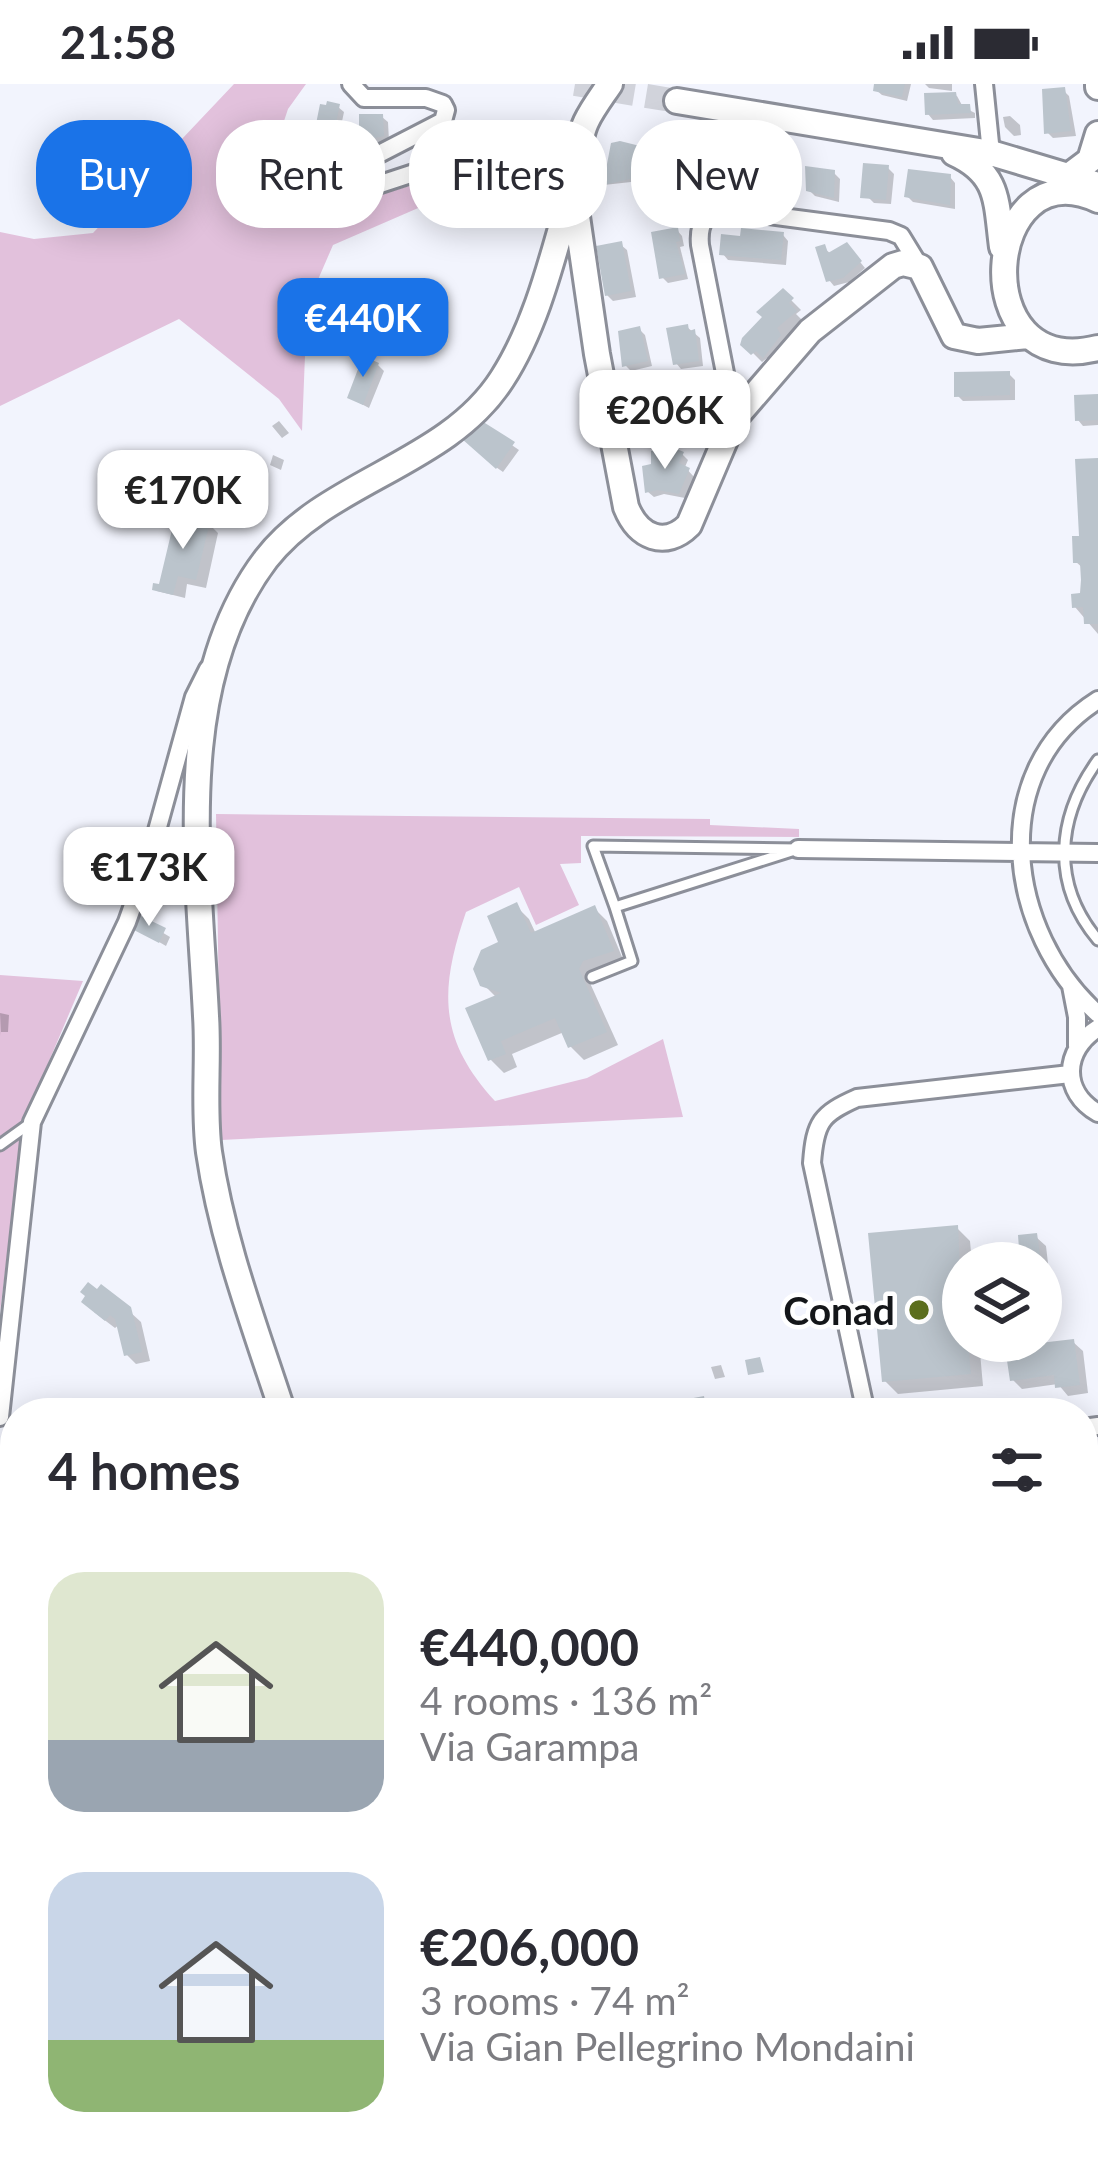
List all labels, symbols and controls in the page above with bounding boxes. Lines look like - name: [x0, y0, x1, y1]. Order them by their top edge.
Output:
- text: 21:58: [60, 15, 176, 69]
- chip: Buy: [36, 120, 192, 228]
- chip: Rent: [216, 120, 385, 228]
- chip: Filters: [409, 120, 607, 228]
- chip: New: [631, 120, 802, 228]
- pin: €440K: [279, 278, 447, 380]
- text: €440K: [304, 294, 422, 340]
- pin: €206K: [581, 370, 749, 472]
- text: €206K: [606, 386, 724, 432]
- pin: €170K: [99, 450, 267, 552]
- text: €170K: [124, 466, 242, 512]
- pin: €173K: [65, 827, 233, 929]
- text: €173K: [90, 843, 208, 889]
- map controls: [942, 1242, 1062, 1362]
- button: layers: [942, 1242, 1062, 1362]
- place label: Conad: [783, 1287, 895, 1333]
- marker: Conad: [906, 1297, 932, 1323]
- icon: filters: [984, 1437, 1050, 1503]
- text: 4 homes: [48, 1440, 240, 1501]
- text: €440,000: [420, 1616, 639, 1677]
- icon: home: [144, 1620, 288, 1764]
- text: 4 rooms · 136 m²: [420, 1677, 712, 1723]
- text: Via Garampa: [420, 1723, 639, 1769]
- text: €206,000: [420, 1916, 639, 1977]
- icon: home: [144, 1920, 288, 2064]
- text: 3 rooms · 74 m²: [420, 1977, 690, 2023]
- text: Via Gian Pellegrino Mondaini: [420, 2023, 915, 2069]

